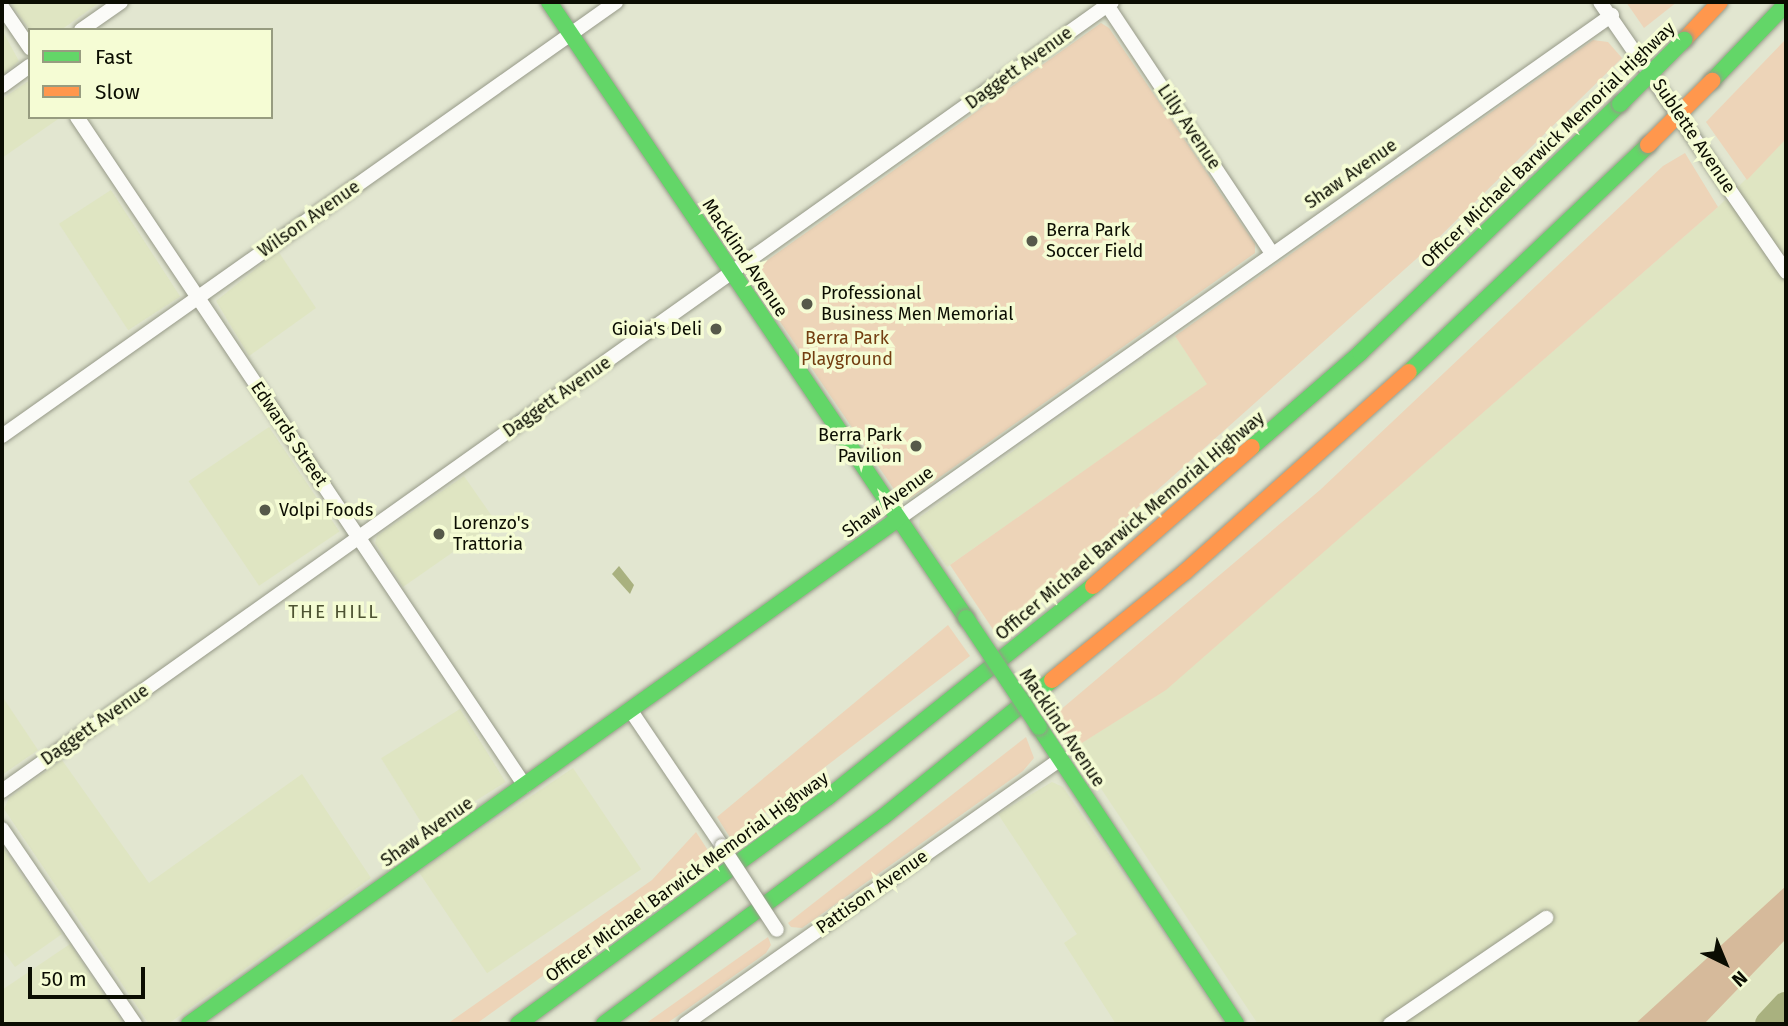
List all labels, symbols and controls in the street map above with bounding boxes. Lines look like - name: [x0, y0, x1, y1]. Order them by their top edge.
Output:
- street label: Officer Michael Barwick Memorial Highway: [1417, 18, 1679, 272]
- street label: Daggett Avenue: [961, 22, 1077, 114]
- legend: [28, 28, 273, 119]
- text: Fast: [95, 44, 133, 70]
- street label: Sublette Avenue: [1648, 75, 1740, 197]
- text: Slow: [95, 79, 140, 105]
- street label: Lilly Avenue: [1153, 80, 1225, 174]
- street label: Shaw Avenue: [1301, 134, 1401, 214]
- street label: Wilson Avenue: [254, 176, 364, 262]
- street label: Macklind Avenue: [698, 195, 792, 321]
- place label: Berra Park Soccer Field: [1046, 220, 1143, 262]
- marker: Berra Park Soccer Field: [1024, 233, 1040, 249]
- place label: Professional Business Men Memorial: [821, 283, 1013, 326]
- marker: Professional Business Men Memorial: [799, 296, 815, 312]
- place label: Gioia's Deli: [612, 318, 702, 340]
- marker: Gioia's Deli: [708, 321, 724, 337]
- park label: Berra Park Playground: [801, 328, 893, 370]
- street label: Daggett Avenue: [499, 352, 615, 442]
- street label: Edwards Street: [246, 378, 332, 490]
- street label: Officer Michael Barwick Memorial Highway: [991, 407, 1269, 645]
- place label: Berra Park Pavilion: [818, 425, 902, 467]
- marker: Berra Park Pavilion: [908, 438, 924, 454]
- street label: Shaw Avenue: [838, 462, 938, 542]
- place label: Volpi Foods: [279, 499, 373, 521]
- marker: Volpi Foods: [257, 502, 273, 518]
- place label: Lorenzo's Trattoria: [453, 513, 529, 556]
- marker: Lorenzo's Trattoria: [431, 526, 447, 542]
- district label: THE HILL: [289, 601, 379, 623]
- street label: Macklind Avenue: [1015, 665, 1109, 791]
- street label: Daggett Avenue: [37, 680, 153, 770]
- street label: Officer Michael Barwick Memorial Highway: [541, 767, 833, 987]
- street label: Shaw Avenue: [377, 792, 477, 872]
- street label: Pattison Avenue: [812, 845, 932, 939]
- north arrow: [1690, 928, 1760, 998]
- scale bar: [32, 953, 149, 997]
- text: 50 m: [41, 966, 87, 992]
- text: N: [1727, 966, 1752, 991]

